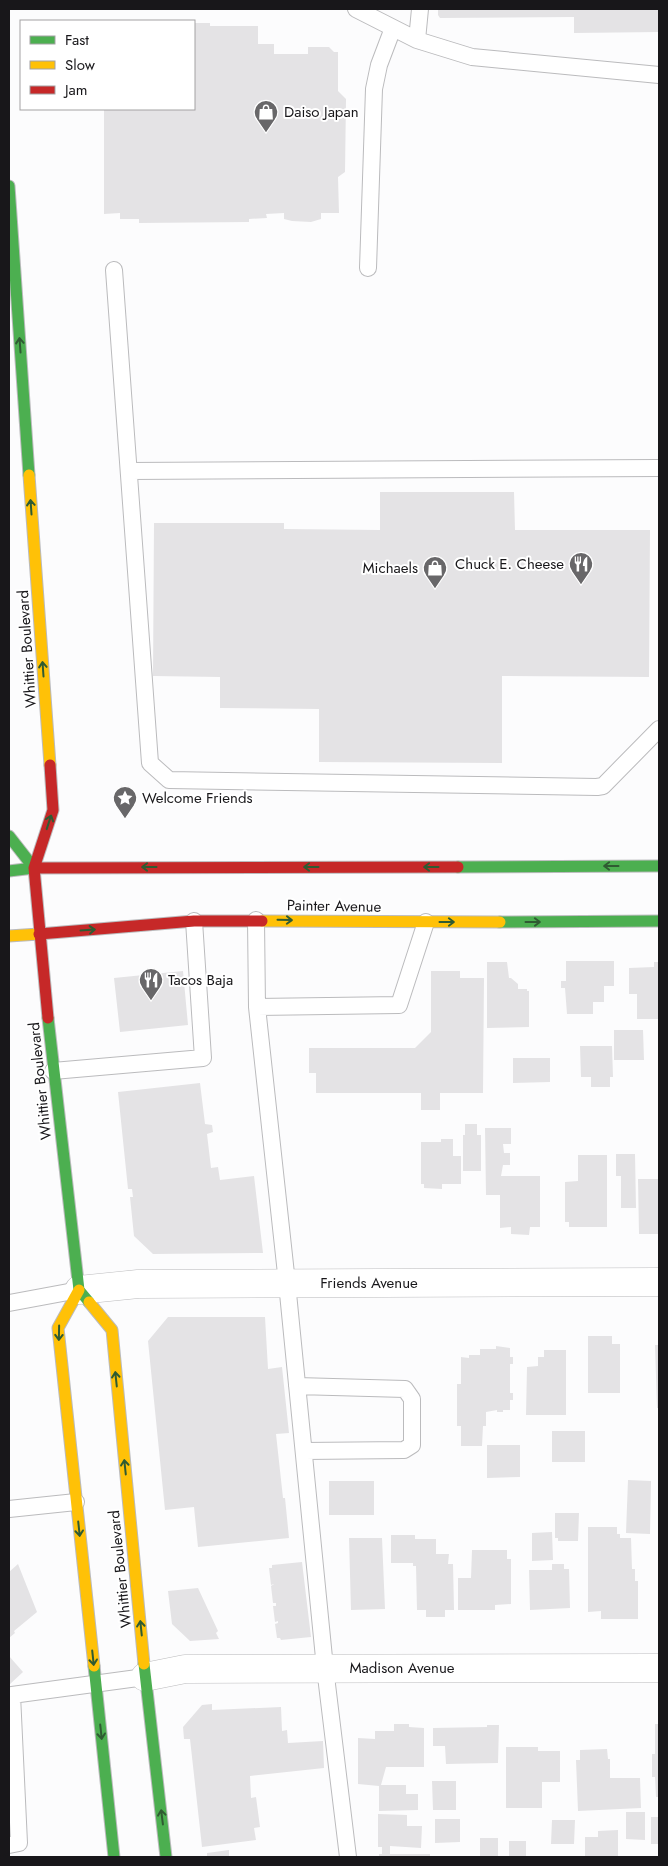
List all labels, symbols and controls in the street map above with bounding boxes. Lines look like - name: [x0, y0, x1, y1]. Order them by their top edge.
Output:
- legend: [20, 20, 195, 110]
- text: Fast: [65, 29, 89, 51]
- text: Slow: [65, 54, 96, 76]
- text: Jam: [63, 79, 88, 101]
- shop icon: Daiso Japan: [253, 99, 279, 133]
- place label: Daiso Japan: [284, 101, 359, 123]
- one-way arrow: [15, 337, 25, 353]
- one-way arrow: [27, 499, 36, 515]
- restaurant icon: Chuck E. Cheese: [568, 551, 594, 585]
- place label: Chuck E. Cheese: [455, 553, 564, 575]
- shop icon: Michaels: [422, 555, 448, 589]
- place label: Michaels: [362, 557, 418, 579]
- street label: Whittier Boulevard: [12, 589, 42, 709]
- one-way arrow: [38, 661, 48, 677]
- place icon: Welcome Friends: [112, 785, 138, 819]
- place label: Welcome Friends: [142, 787, 253, 809]
- one-way arrow: [45, 814, 55, 830]
- one-way arrow: [603, 861, 619, 871]
- one-way arrow: [141, 862, 158, 872]
- one-way arrow: [304, 862, 320, 872]
- one-way arrow: [423, 862, 439, 871]
- street label: Painter Avenue: [287, 894, 382, 918]
- one-way arrow: [276, 915, 293, 925]
- one-way arrow: [439, 917, 455, 927]
- one-way arrow: [524, 917, 541, 927]
- one-way arrow: [80, 925, 96, 935]
- restaurant icon: Tacos Baja: [138, 967, 164, 1001]
- place label: Tacos Baja: [168, 969, 233, 991]
- street label: Whittier Boulevard: [23, 1021, 57, 1141]
- street label: Friends Avenue: [320, 1272, 418, 1294]
- one-way arrow: [54, 1325, 64, 1341]
- one-way arrow: [112, 1371, 121, 1387]
- one-way arrow: [120, 1459, 130, 1475]
- street label: Whittier Boulevard: [103, 1509, 137, 1629]
- one-way arrow: [74, 1521, 84, 1537]
- one-way arrow: [136, 1621, 145, 1637]
- one-way arrow: [88, 1650, 98, 1666]
- street label: Madison Avenue: [349, 1657, 455, 1679]
- one-way arrow: [96, 1723, 106, 1739]
- one-way arrow: [156, 1809, 166, 1825]

